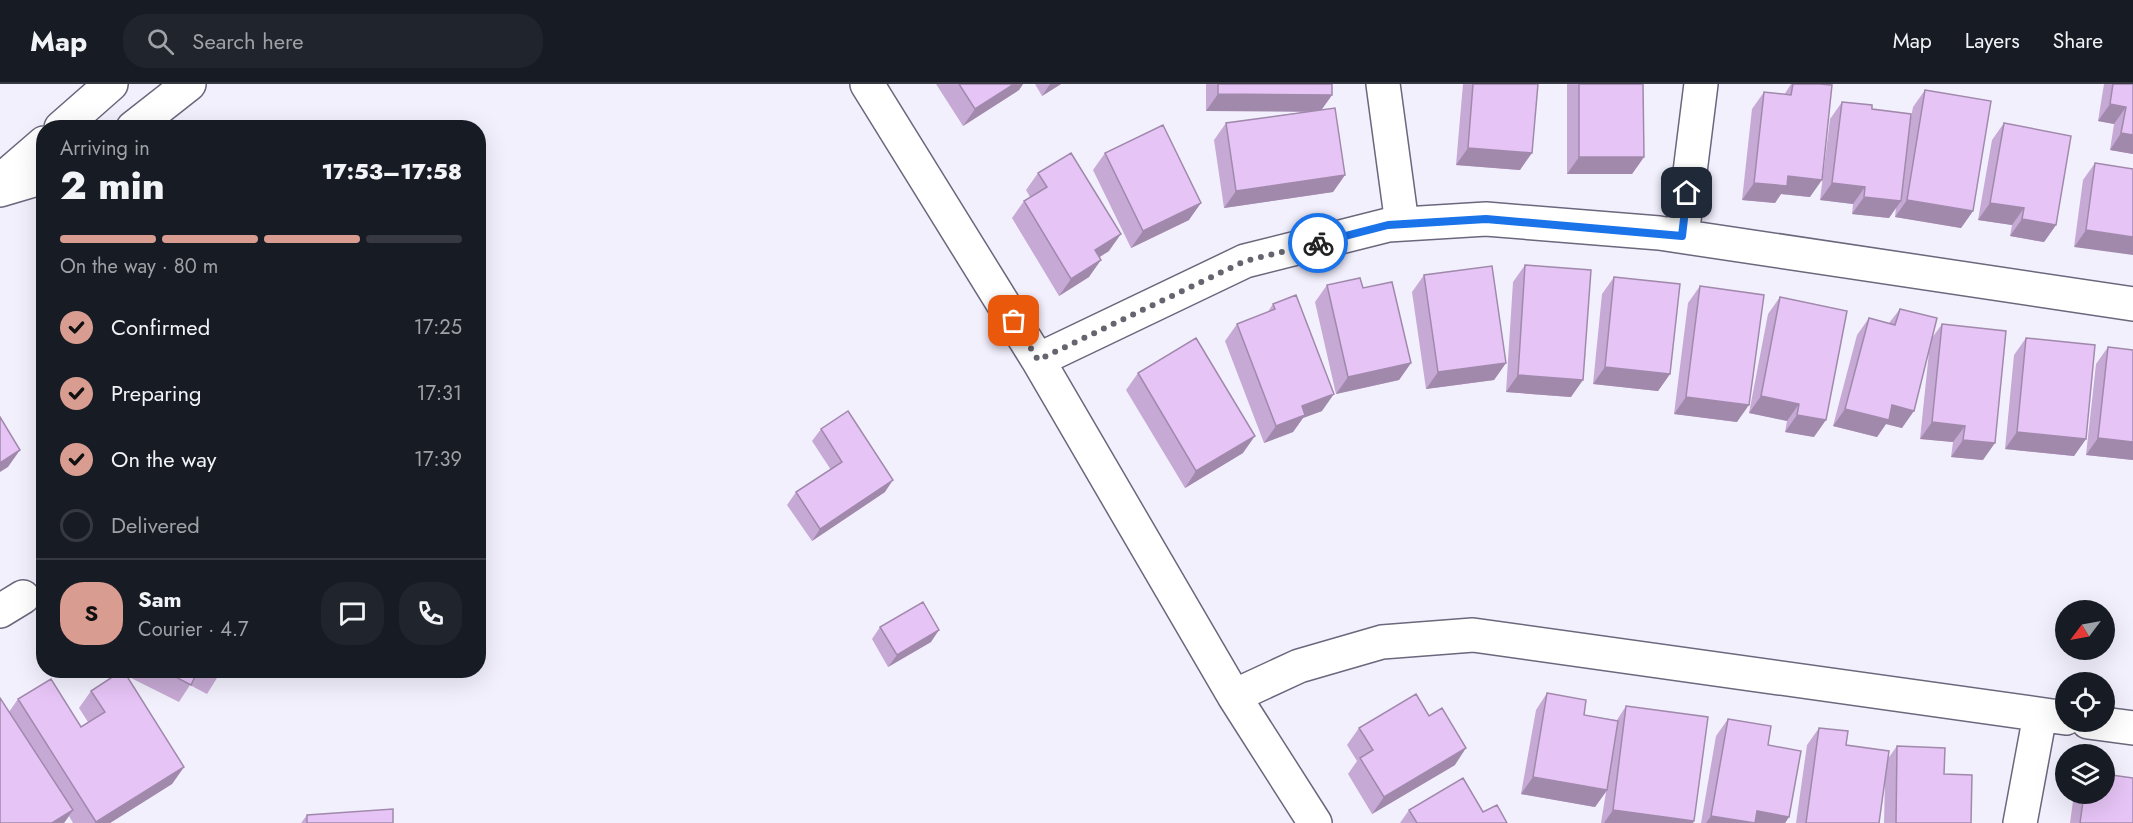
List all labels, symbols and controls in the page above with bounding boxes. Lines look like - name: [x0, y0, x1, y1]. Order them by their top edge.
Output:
- search box: [123, 14, 543, 68]
- text: Map: [30, 21, 87, 62]
- icon: search: [144, 25, 177, 58]
- text: Search here: [192, 25, 304, 57]
- text: Map: [1893, 26, 1932, 56]
- text: Layers: [1965, 26, 2020, 56]
- text: Share: [2053, 26, 2103, 56]
- text: Arriving in: [60, 134, 150, 163]
- text: 17:53–17:58: [321, 155, 462, 187]
- text: 2 min: [60, 157, 165, 214]
- pin: [1661, 167, 1712, 218]
- icon: home: [1670, 176, 1703, 209]
- courier: [1288, 213, 1348, 273]
- icon: bike: [1302, 227, 1335, 260]
- text: On the way · 80 m: [60, 252, 218, 281]
- pin: [988, 295, 1039, 346]
- icon: bag: [997, 304, 1030, 337]
- icon: check: [60, 311, 93, 344]
- text: Confirmed: [111, 311, 210, 343]
- text: 17:25: [414, 313, 462, 342]
- icon: check: [60, 377, 93, 410]
- text: Preparing: [111, 377, 202, 409]
- text: 17:31: [417, 379, 462, 408]
- icon: check: [60, 443, 93, 476]
- text: On the way: [111, 443, 216, 475]
- text: 17:39: [414, 445, 462, 474]
- text: Delivered: [111, 509, 200, 541]
- button: chat: [321, 582, 384, 645]
- button: phone: [399, 582, 462, 645]
- text: Sam: [138, 583, 182, 615]
- text: S: [85, 597, 98, 629]
- north arrow: [2055, 600, 2115, 660]
- map controls: [2055, 600, 2115, 804]
- text: Courier · 4.7: [138, 615, 249, 644]
- button: locate: [2055, 672, 2115, 732]
- button: layers: [2055, 744, 2115, 804]

